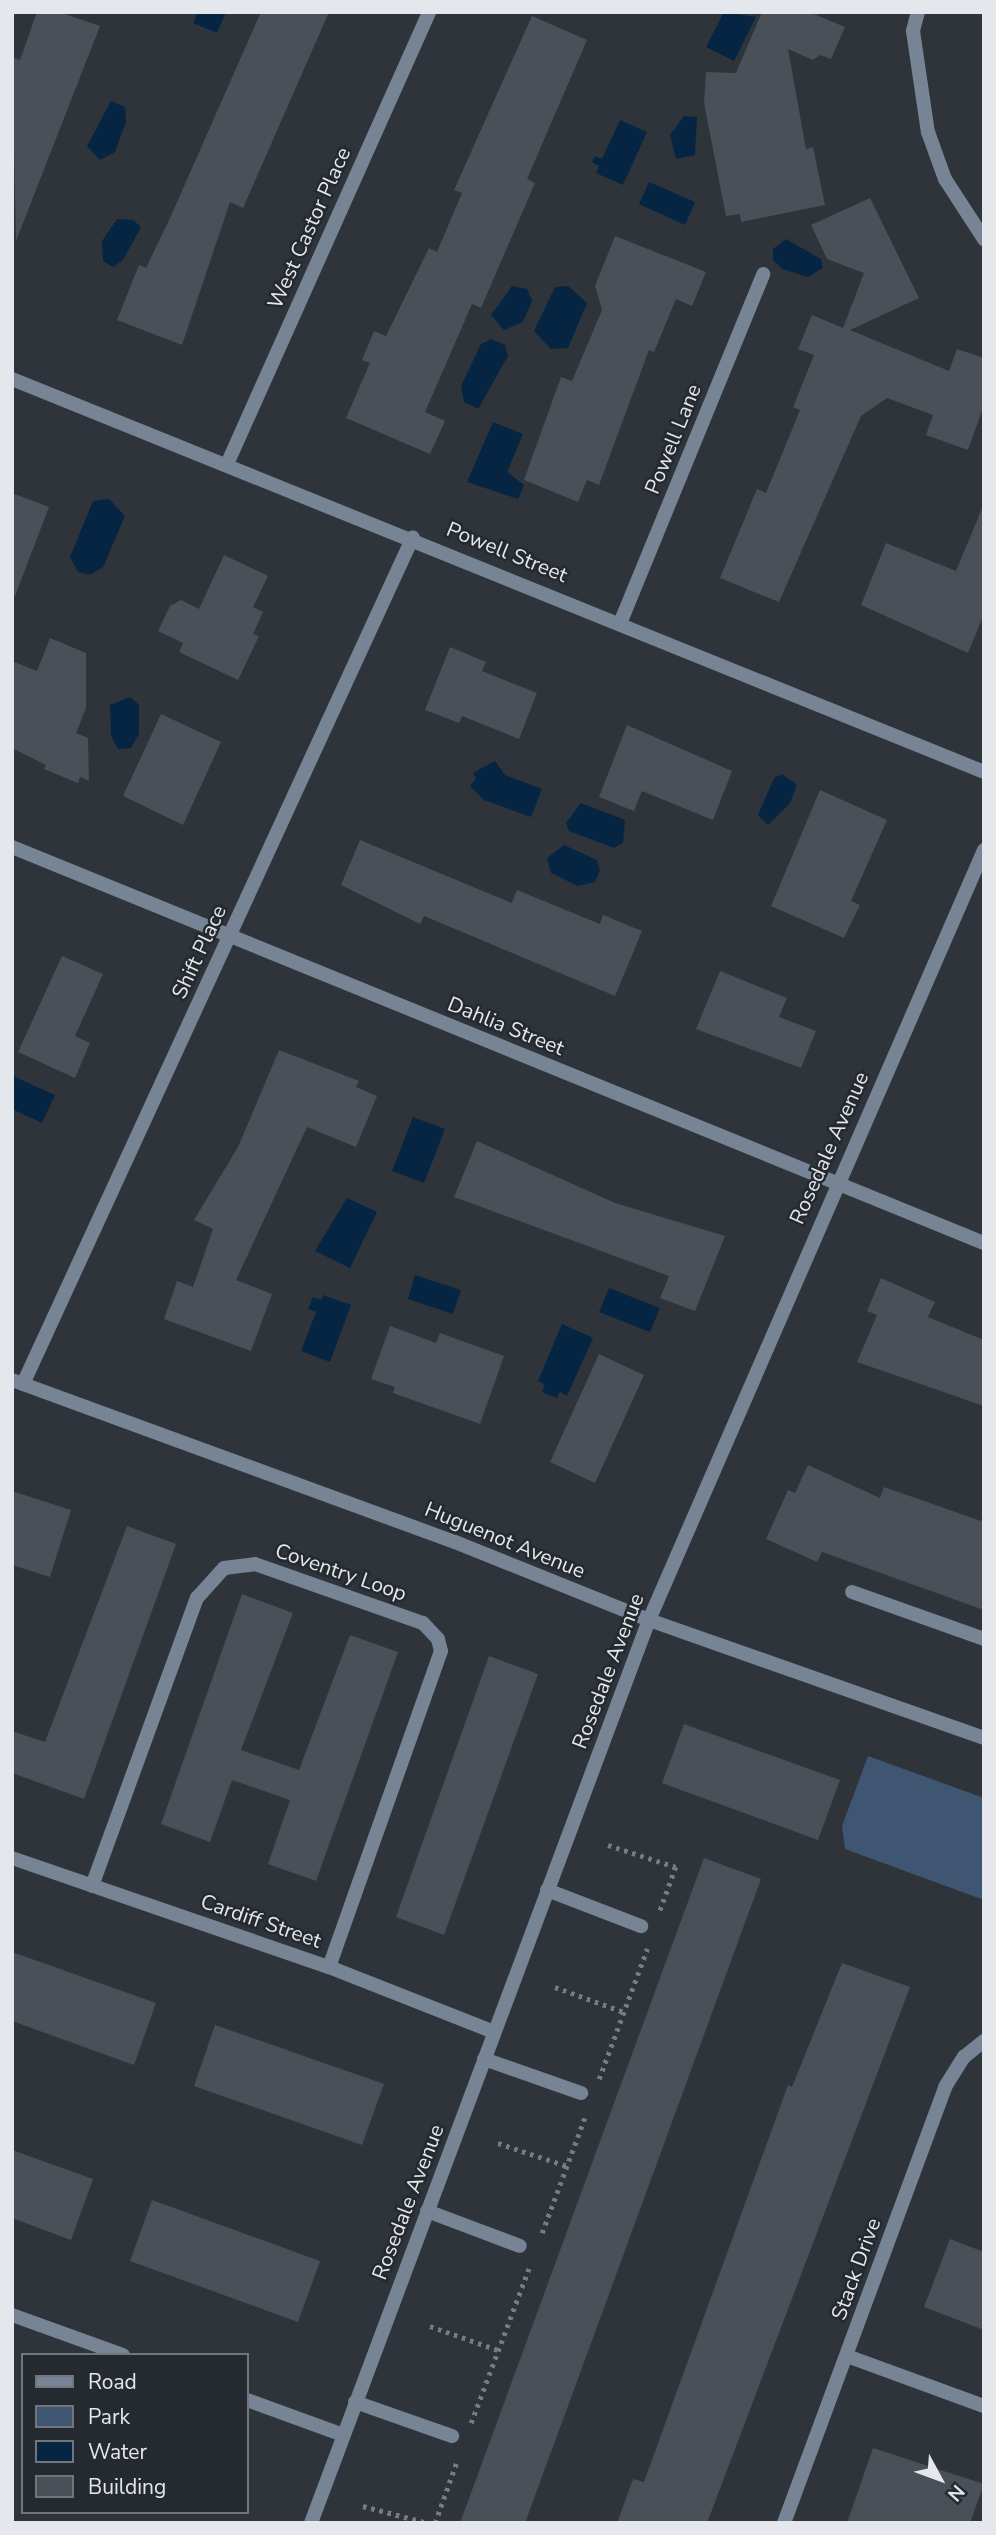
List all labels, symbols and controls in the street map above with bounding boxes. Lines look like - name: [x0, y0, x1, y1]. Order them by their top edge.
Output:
- street label: West Castor Place: [262, 143, 356, 313]
- street label: Powell Lane: [639, 380, 707, 498]
- street label: Powell Street: [443, 516, 571, 588]
- street label: Shift Place: [166, 901, 232, 1003]
- street label: Dahlia Street: [444, 991, 568, 1061]
- street label: Rosedale Avenue: [784, 1068, 874, 1228]
- street label: Huguenot Avenue: [421, 1496, 589, 1584]
- street label: Coventry Loop: [272, 1538, 410, 1606]
- street label: Rosedale Avenue: [567, 1590, 649, 1752]
- street label: Cardiff Street: [197, 1889, 325, 1953]
- street label: Rosedale Avenue: [367, 2121, 449, 2283]
- street label: Stack Drive: [826, 2215, 886, 2323]
- legend: [21, 2353, 248, 2514]
- text: Road: [88, 2368, 137, 2396]
- text: Park: [88, 2403, 130, 2431]
- text: Water: [88, 2438, 147, 2466]
- north arrow: [905, 2444, 975, 2514]
- text: Building: [88, 2473, 166, 2501]
- text: N: [941, 2479, 970, 2507]

